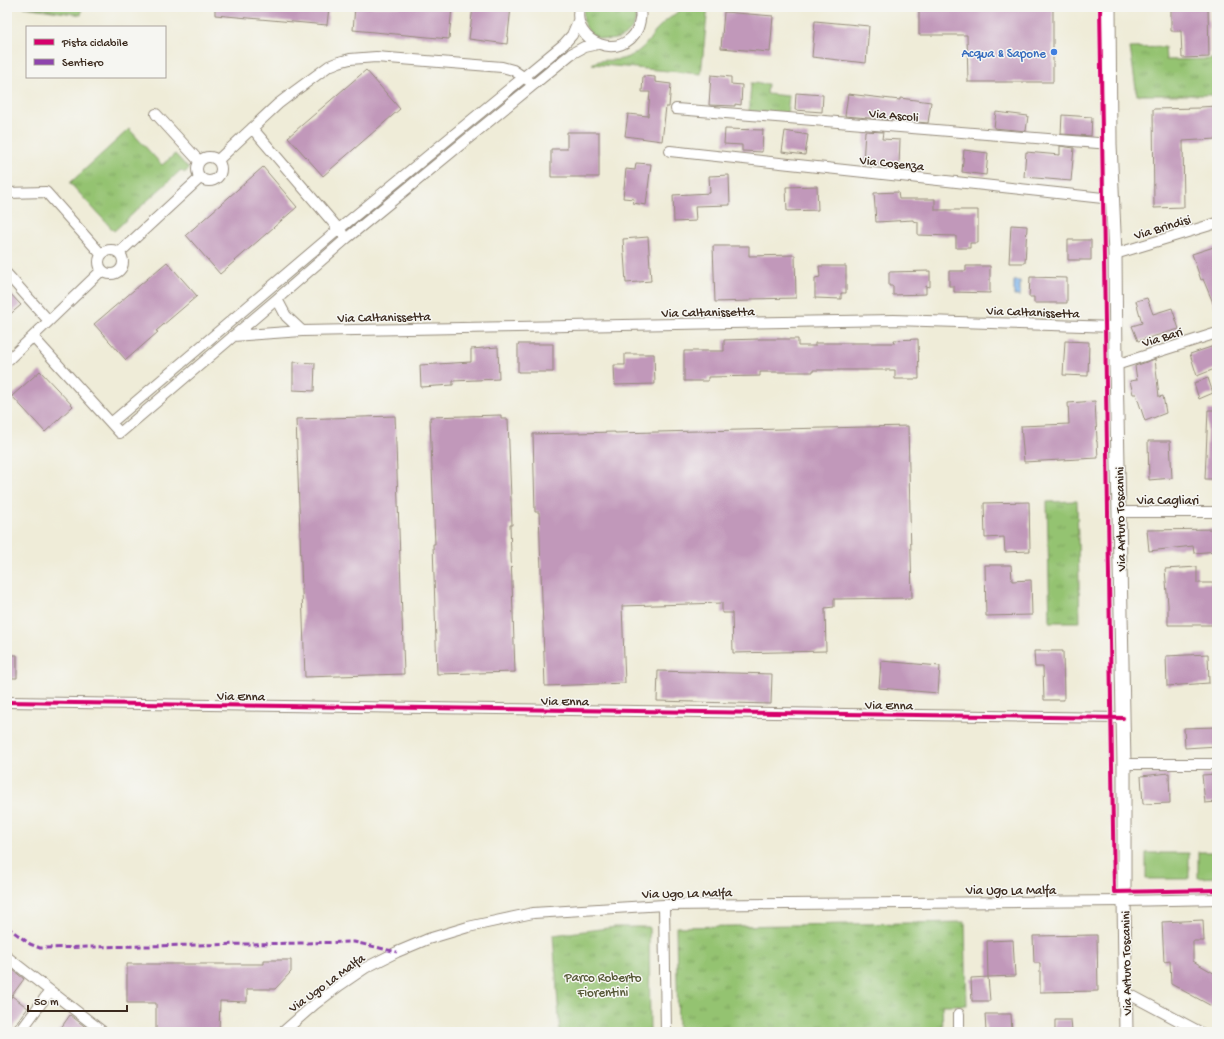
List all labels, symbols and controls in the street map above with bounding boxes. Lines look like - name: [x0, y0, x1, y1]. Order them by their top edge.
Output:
- legend: [26, 26, 166, 78]
- text: Pista ciclabile: [61, 37, 129, 51]
- place label: Acqua & Sapone: [961, 47, 1046, 62]
- marker: Acqua & Sapone: [1049, 47, 1059, 57]
- text: Sentiero: [62, 57, 104, 71]
- street label: Via Ascoli: [867, 107, 919, 126]
- street label: Via Cosenza: [858, 154, 925, 175]
- street label: Via Brindisi: [1132, 213, 1193, 244]
- street label: Via Caltanissetta: [985, 304, 1080, 323]
- street label: Via Caltanissetta: [660, 305, 755, 322]
- street label: Via Caltanissetta: [336, 310, 431, 327]
- street label: Via Bari: [1140, 325, 1185, 352]
- street label: Via Arturo Toscanini: [1113, 466, 1130, 572]
- street label: Via Cagliari: [1136, 494, 1199, 509]
- street label: Via Enna: [216, 690, 266, 705]
- street label: Via Enna: [540, 695, 590, 710]
- street label: Via Enna: [864, 699, 914, 714]
- street label: Via Ugo La Malfa: [965, 884, 1057, 899]
- street label: Via Ugo La Malfa: [641, 886, 733, 903]
- street label: Via Arturo Toscanini: [1119, 910, 1136, 1016]
- street label: Via Ugo La Malfa: [286, 951, 369, 1017]
- park label: Parco Roberto Fiorentini: [563, 971, 642, 1001]
- scale bar: [28, 987, 127, 1013]
- text: 50 m: [34, 996, 59, 1010]

